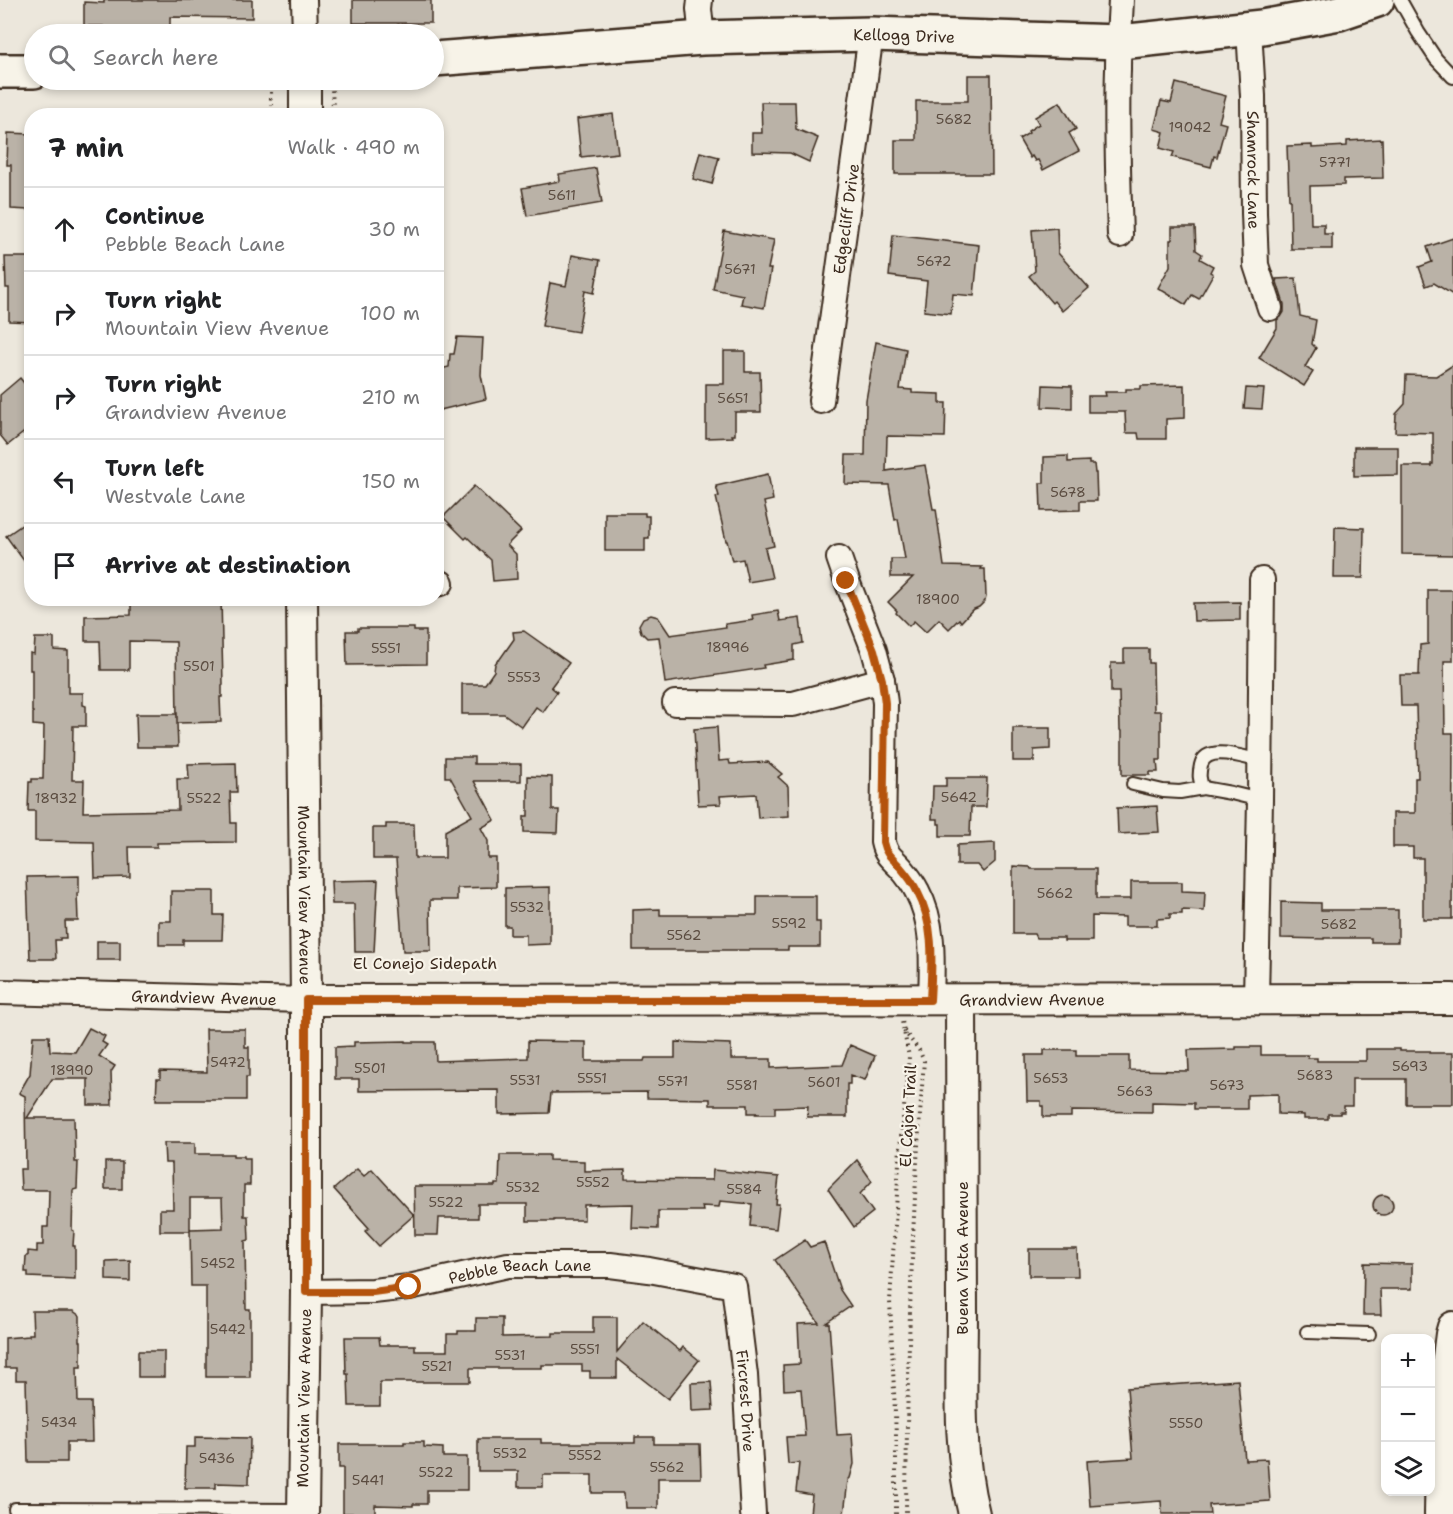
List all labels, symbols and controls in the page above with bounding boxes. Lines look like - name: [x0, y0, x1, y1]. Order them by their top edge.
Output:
- street label: Kellogg Drive: [853, 23, 955, 47]
- search box: [24, 24, 444, 90]
- icon: search: [45, 41, 78, 74]
- text: Search here: [93, 43, 219, 72]
- house number: 5682: [936, 110, 972, 128]
- street label: Shamrock Lane: [1243, 111, 1265, 229]
- house number: 19042: [1169, 118, 1211, 136]
- text: 7 min: [48, 130, 124, 165]
- text: Walk · 490 m: [288, 134, 420, 160]
- house number: 5771: [1319, 153, 1351, 171]
- street label: Edgecliff Drive: [828, 162, 864, 275]
- house number: 5611: [548, 186, 576, 204]
- text: Continue: [105, 202, 205, 231]
- icon: ahead: [48, 213, 81, 246]
- text: 30 m: [368, 216, 420, 242]
- text: Pebble Beach Lane: [105, 231, 285, 257]
- house number: 5672: [916, 252, 952, 270]
- house number: 5671: [724, 260, 756, 278]
- text: Turn right: [105, 286, 222, 315]
- icon: right: [48, 297, 81, 330]
- text: 100 m: [360, 300, 420, 326]
- text: Mountain View Avenue: [105, 315, 329, 341]
- text: Turn right: [105, 370, 222, 399]
- icon: right: [48, 381, 81, 414]
- text: 210 m: [361, 384, 420, 410]
- house number: 5651: [717, 389, 749, 407]
- text: Grandview Avenue: [105, 399, 287, 425]
- text: Turn left: [105, 454, 204, 483]
- icon: left: [48, 465, 81, 498]
- text: 150 m: [362, 468, 420, 494]
- text: Westvale Lane: [105, 483, 246, 509]
- house number: 5678: [1050, 483, 1086, 501]
- icon: arrive: [48, 549, 81, 582]
- text: Arrive at destination: [105, 551, 351, 580]
- route end: [832, 567, 858, 593]
- house number: 18900: [916, 590, 960, 608]
- house number: 18996: [706, 638, 750, 656]
- house number: 5551: [371, 639, 401, 657]
- house number: 5501: [183, 657, 215, 675]
- house number: 5553: [507, 668, 541, 686]
- house number: 5642: [941, 788, 977, 806]
- house number: 18932: [35, 789, 77, 807]
- house number: 5522: [187, 789, 221, 807]
- street label: Mountain View Avenue: [294, 805, 316, 985]
- house number: 5662: [1037, 884, 1073, 902]
- house number: 5532: [510, 898, 544, 916]
- house number: 5592: [772, 914, 806, 932]
- house number: 5682: [1321, 915, 1357, 933]
- house number: 5562: [666, 926, 702, 944]
- street label: El Conejo Sidepath: [353, 953, 497, 974]
- street label: Grandview Avenue: [131, 985, 277, 1010]
- street label: Grandview Avenue: [959, 989, 1105, 1010]
- house number: 5472: [210, 1053, 246, 1071]
- house number: 5693: [1392, 1057, 1428, 1075]
- house number: 5501: [354, 1059, 386, 1077]
- house number: 18990: [50, 1061, 94, 1079]
- street label: El Cajon Trail: [895, 1064, 921, 1168]
- house number: 5683: [1297, 1066, 1333, 1084]
- house number: 5551: [577, 1069, 607, 1087]
- house number: 5653: [1033, 1069, 1069, 1087]
- house number: 5531: [510, 1071, 540, 1089]
- house number: 5571: [658, 1072, 688, 1090]
- house number: 5601: [807, 1073, 841, 1091]
- house number: 5581: [726, 1076, 758, 1094]
- house number: 5673: [1209, 1076, 1245, 1094]
- house number: 5663: [1117, 1082, 1153, 1100]
- house number: 5552: [576, 1173, 610, 1191]
- house number: 5532: [506, 1178, 540, 1196]
- house number: 5584: [726, 1180, 762, 1198]
- street label: Buena Vista Avenue: [952, 1181, 973, 1335]
- house number: 5522: [429, 1193, 463, 1211]
- house number: 5452: [200, 1254, 236, 1272]
- street label: Pebble Beach Lane: [446, 1254, 592, 1288]
- route start: [395, 1273, 421, 1299]
- street label: Mountain View Avenue: [292, 1308, 316, 1488]
- house number: 5442: [210, 1320, 246, 1338]
- map controls: [1381, 1334, 1435, 1496]
- button: +: [1381, 1334, 1435, 1388]
- house number: 5551: [570, 1340, 600, 1358]
- house number: 5531: [495, 1346, 525, 1364]
- street label: Fircrest Drive: [731, 1349, 760, 1453]
- house number: 5521: [422, 1357, 452, 1375]
- button: −: [1381, 1388, 1435, 1442]
- house number: 5434: [41, 1413, 77, 1431]
- house number: 5550: [1169, 1414, 1203, 1432]
- button: layers: [1381, 1442, 1435, 1496]
- house number: 5532: [493, 1444, 527, 1462]
- house number: 5552: [568, 1446, 602, 1464]
- house number: 5436: [199, 1449, 235, 1467]
- house number: 5562: [649, 1458, 685, 1476]
- house number: 5522: [419, 1463, 453, 1481]
- house number: 5441: [352, 1471, 384, 1489]

